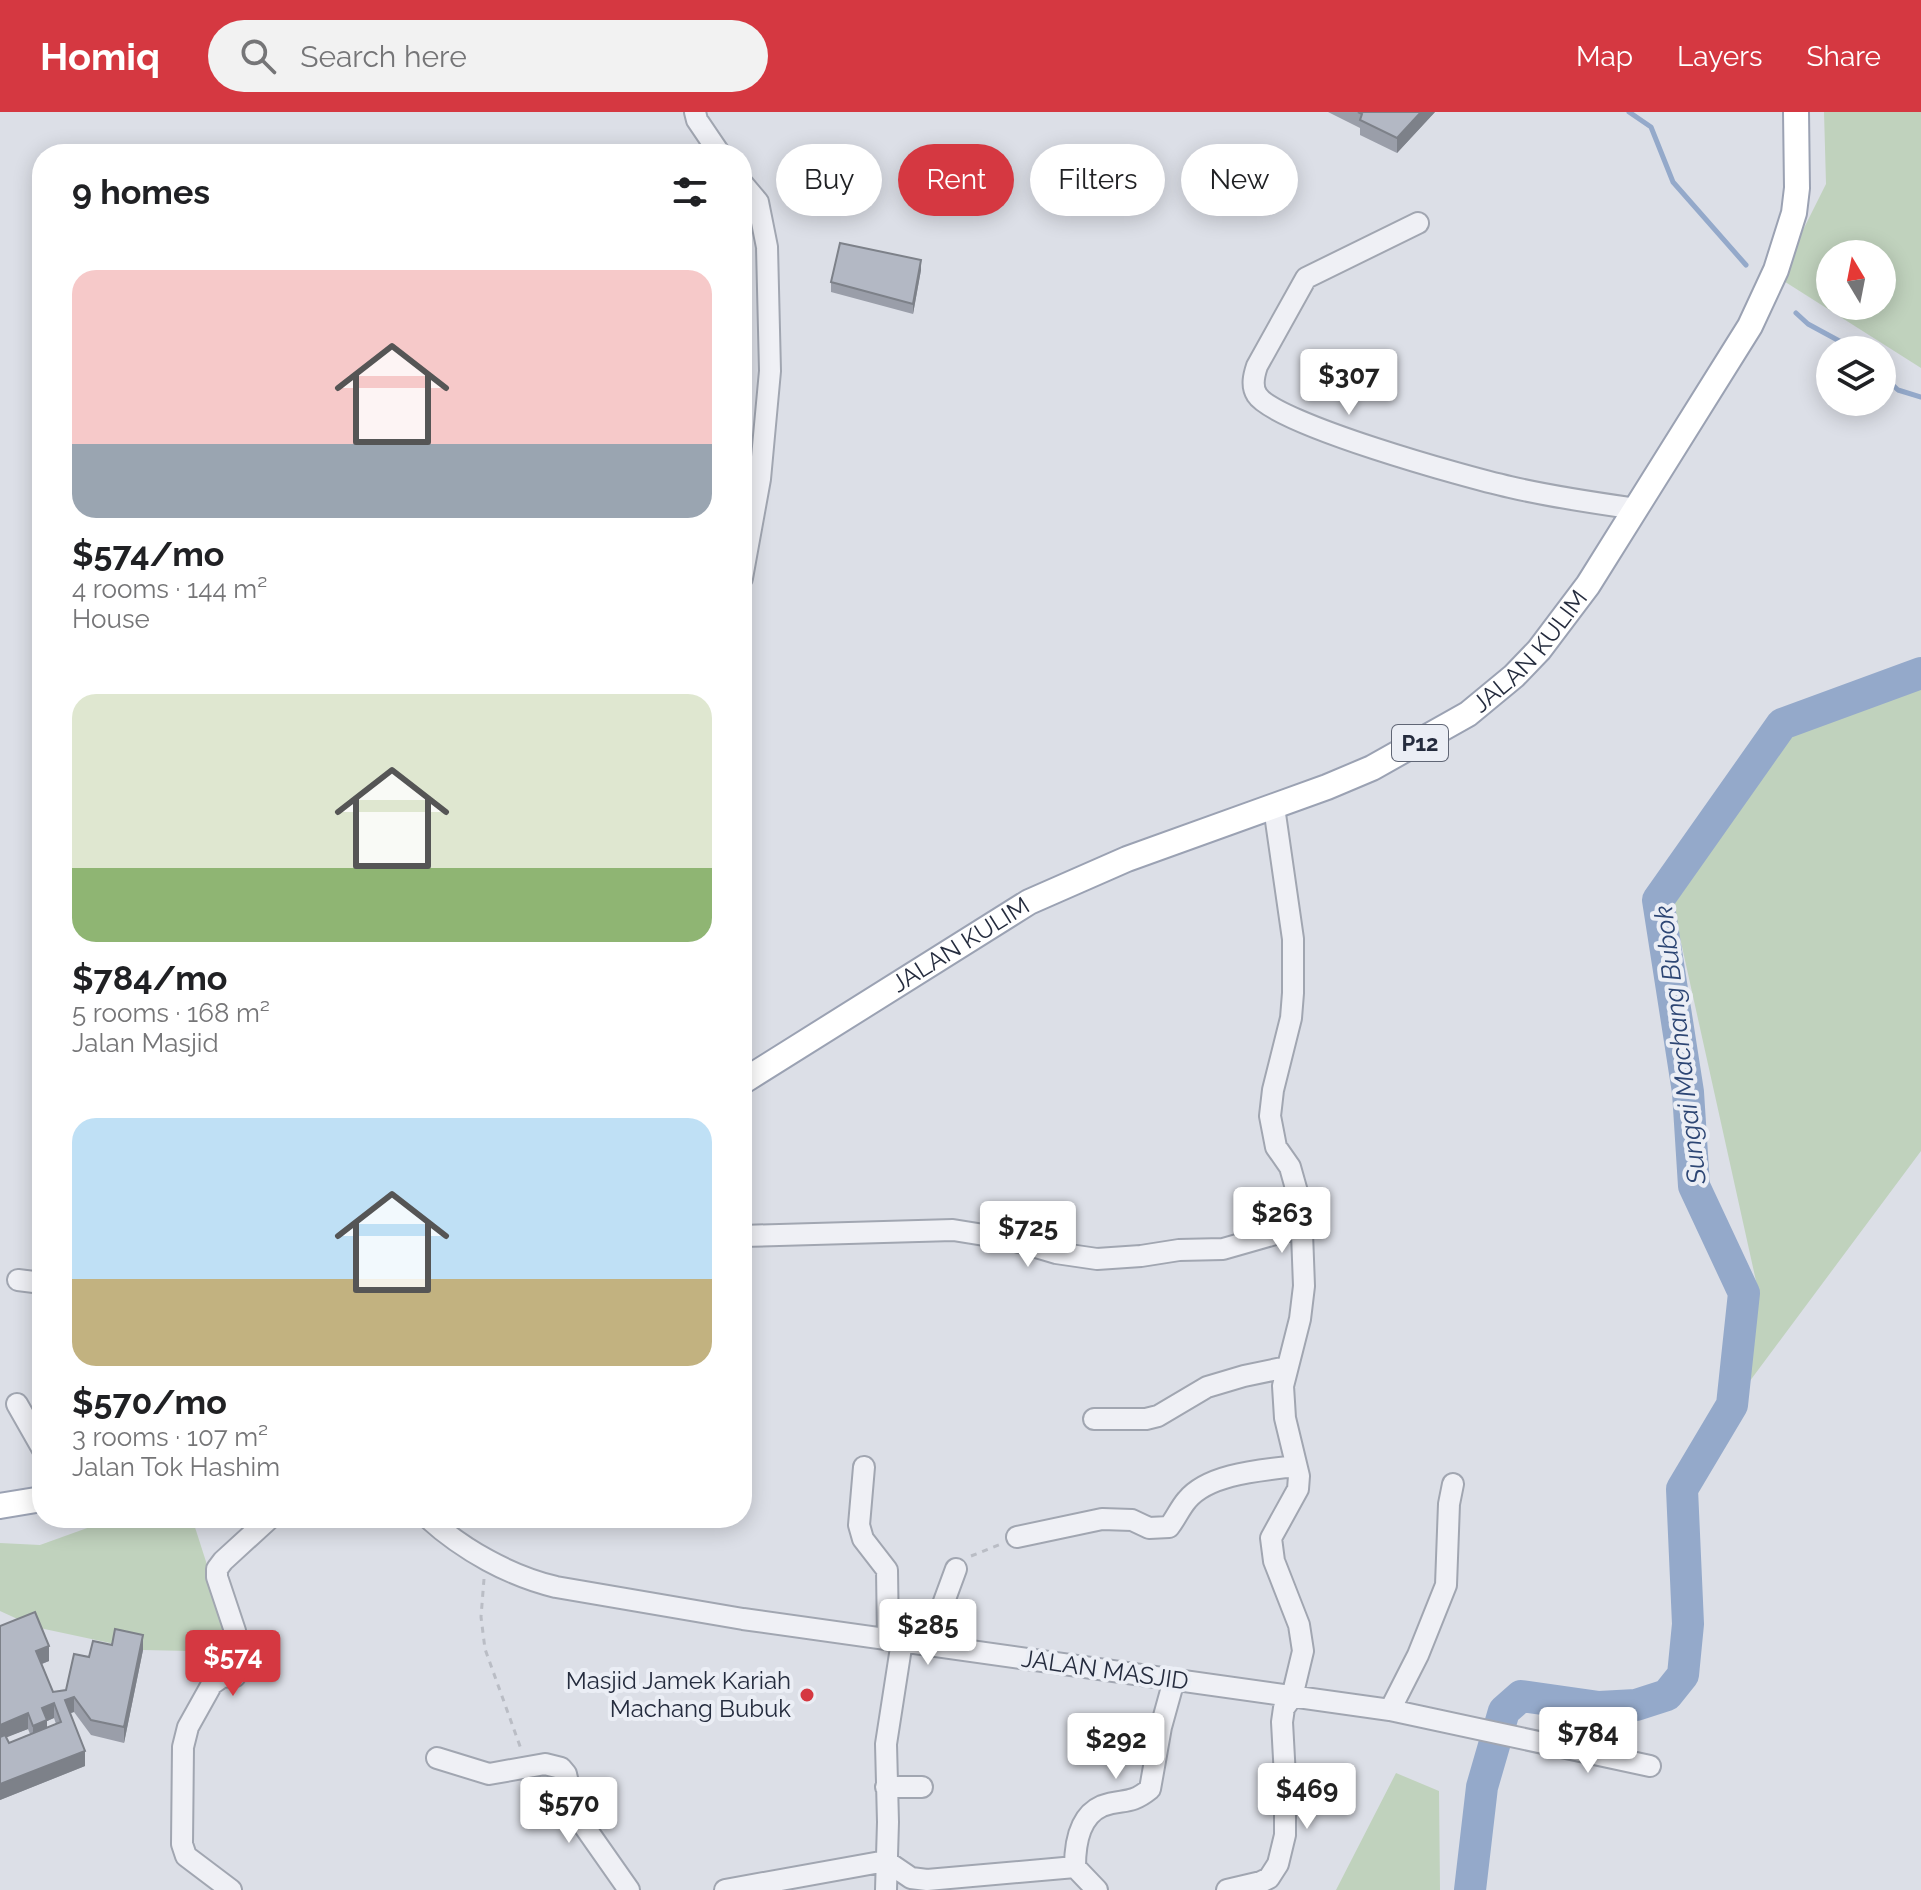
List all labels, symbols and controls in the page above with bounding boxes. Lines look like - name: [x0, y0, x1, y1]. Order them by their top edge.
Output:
- search box: [208, 20, 768, 92]
- text: Homiq: [40, 34, 160, 79]
- icon: search: [236, 34, 280, 78]
- text: Search here: [300, 39, 467, 74]
- text: Map: [1576, 40, 1633, 73]
- text: Layers: [1677, 40, 1763, 73]
- text: Share: [1807, 40, 1881, 73]
- chip: Buy: [776, 144, 882, 216]
- chip: Rent: [898, 144, 1014, 216]
- chip: Filters: [1030, 144, 1165, 216]
- chip: New: [1181, 144, 1298, 216]
- icon: filters: [668, 170, 712, 214]
- text: 9 homes: [72, 172, 210, 212]
- north arrow: [1816, 240, 1896, 320]
- map controls: [1816, 240, 1896, 416]
- icon: home: [320, 322, 464, 466]
- button: layers: [1816, 336, 1896, 416]
- pin: $307: [1302, 349, 1396, 417]
- text: $307: [1318, 360, 1380, 390]
- text: $574/mo: [72, 534, 224, 574]
- text: 4 rooms · 144 m²: [72, 574, 267, 604]
- street label: JALAN KULIM: [1466, 584, 1593, 718]
- text: House: [72, 604, 150, 634]
- road number: P12: [1392, 725, 1448, 761]
- icon: home: [320, 746, 464, 890]
- street label: JALAN KULIM: [886, 891, 1034, 998]
- water label: Sungai Machang Bubok: [1648, 904, 1712, 1187]
- text: $784/mo: [72, 958, 227, 998]
- text: 5 rooms · 168 m²: [72, 998, 270, 1028]
- text: Jalan Masjid: [72, 1028, 219, 1058]
- icon: home: [320, 1170, 464, 1314]
- pin: $263: [1235, 1187, 1329, 1255]
- text: $263: [1251, 1198, 1313, 1228]
- pin: $725: [981, 1201, 1075, 1269]
- text: $725: [998, 1212, 1058, 1242]
- text: $570/mo: [72, 1382, 227, 1422]
- text: 3 rooms · 107 m²: [72, 1422, 268, 1452]
- text: Jalan Tok Hashim: [72, 1452, 280, 1482]
- pin: $285: [881, 1599, 975, 1667]
- text: $285: [897, 1610, 959, 1640]
- pin: $574: [186, 1630, 280, 1698]
- text: $574: [203, 1641, 263, 1671]
- street label: JALAN MASJID: [1020, 1643, 1191, 1696]
- place label: Masjid Jamek Kariah Machang Bubuk: [566, 1666, 791, 1723]
- marker: Masjid Jamek Kariah Machang Bubuk: [798, 1686, 816, 1704]
- pin: $784: [1541, 1707, 1635, 1775]
- pin: $292: [1069, 1713, 1163, 1781]
- text: $784: [1557, 1718, 1619, 1748]
- text: $292: [1085, 1724, 1147, 1754]
- pin: $469: [1260, 1763, 1354, 1831]
- text: $469: [1276, 1774, 1338, 1804]
- pin: $570: [522, 1777, 616, 1845]
- text: $570: [538, 1788, 600, 1818]

